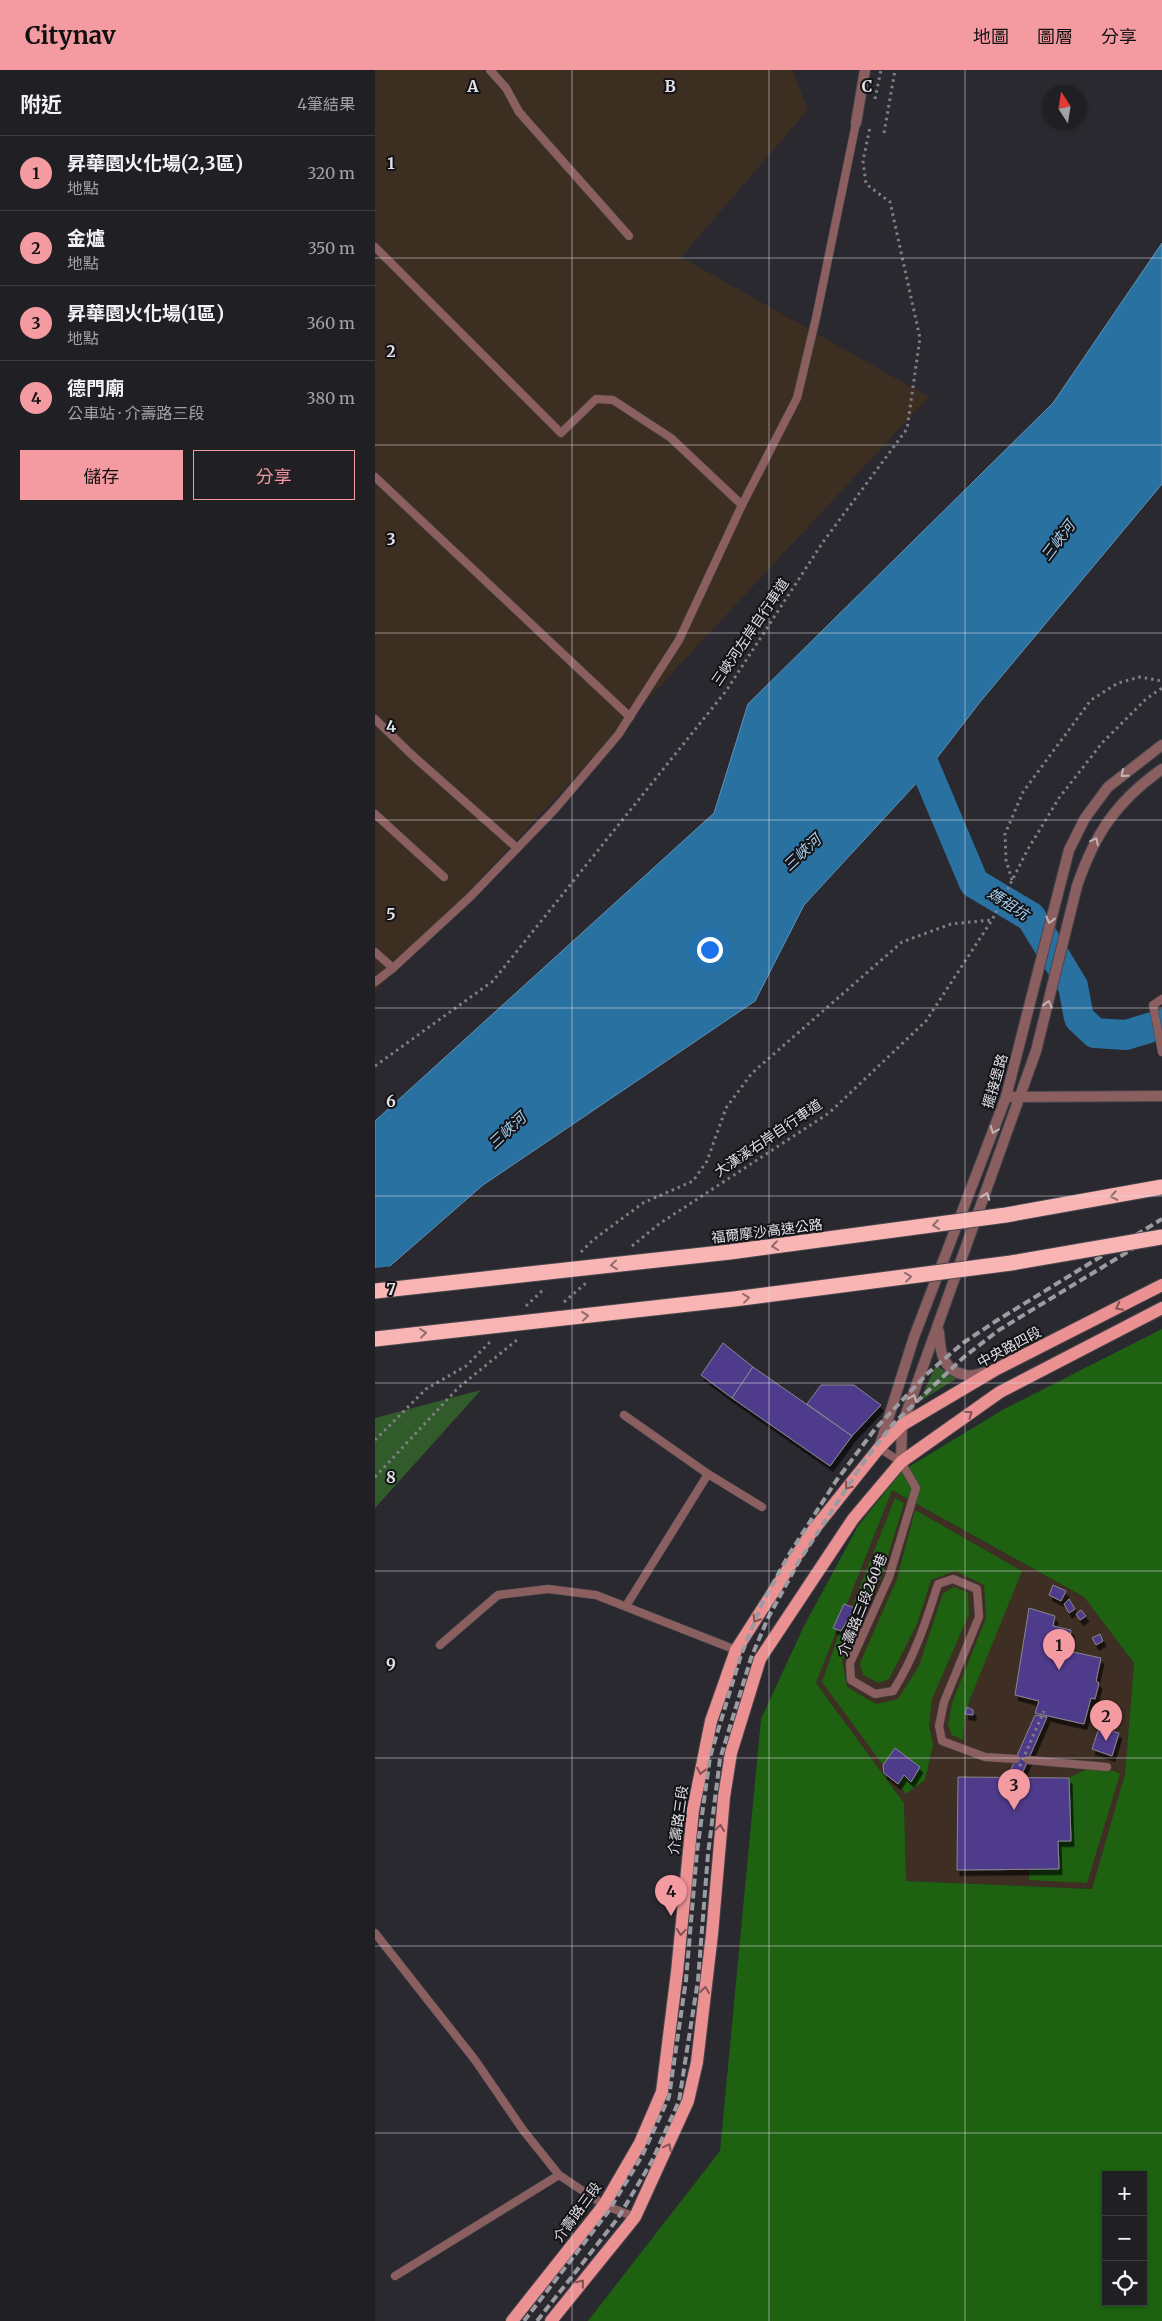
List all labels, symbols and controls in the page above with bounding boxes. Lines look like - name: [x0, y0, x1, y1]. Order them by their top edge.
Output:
- text: Citynav: [25, 20, 116, 51]
- text: 地圖: [973, 25, 1009, 48]
- text: 圖層: [1037, 25, 1073, 48]
- text: 分享: [1101, 25, 1137, 48]
- text: A: [466, 76, 479, 96]
- text: B: [664, 76, 676, 96]
- text: C: [862, 76, 872, 96]
- north arrow: [1042, 85, 1087, 130]
- text: 附近: [20, 91, 62, 118]
- text: 4筆結果: [297, 94, 355, 114]
- text: 昇華園火化場(2,3區): [67, 151, 243, 175]
- text: 1: [387, 153, 395, 173]
- text: 1: [32, 163, 40, 183]
- text: 320 m: [307, 163, 355, 183]
- text: 地點: [67, 178, 99, 198]
- text: 金爐: [67, 226, 105, 250]
- text: 2: [31, 238, 41, 258]
- text: 350 m: [308, 238, 355, 258]
- text: 地點: [67, 253, 99, 273]
- text: 昇華園火化場(1區): [67, 301, 224, 325]
- text: 3: [31, 313, 41, 333]
- text: 360 m: [306, 313, 355, 333]
- text: 地點: [67, 328, 99, 348]
- text: 2: [386, 341, 396, 361]
- text: 德門廟: [67, 376, 124, 400]
- text: 4: [31, 388, 41, 408]
- text: 380 m: [307, 388, 355, 408]
- text: 公車站 · 介壽路三段: [67, 403, 204, 423]
- button: 儲存: [20, 450, 183, 500]
- button: 分享: [193, 450, 355, 500]
- water label: 三峽河: [1036, 515, 1081, 564]
- text: 3: [386, 529, 396, 549]
- street label: 三峽河左岸自行車道: [707, 575, 793, 689]
- text: 4: [386, 716, 396, 736]
- one-way arrow: [1120, 769, 1129, 778]
- water label: 三峽河: [779, 828, 827, 875]
- one-way arrow: [1089, 837, 1100, 846]
- water label: 媽祖坑: [984, 883, 1034, 925]
- text: 5: [386, 904, 396, 924]
- one-way arrow: [1045, 915, 1056, 924]
- your location: [697, 937, 723, 963]
- one-way arrow: [1042, 999, 1053, 1008]
- street label: 擺接堡路: [979, 1052, 1011, 1110]
- text: 6: [386, 1091, 396, 1111]
- street label: 大漢溪右岸自行車道: [711, 1095, 825, 1181]
- water label: 三峽河: [484, 1106, 532, 1153]
- one-way arrow: [990, 1125, 1000, 1133]
- one-way arrow: [1110, 1190, 1118, 1201]
- one-way arrow: [980, 1192, 990, 1200]
- street label: 福爾摩沙高速公路: [710, 1215, 824, 1247]
- one-way arrow: [932, 1219, 941, 1229]
- one-way arrow: [771, 1240, 779, 1251]
- one-way arrow: [610, 1259, 618, 1270]
- one-way arrow: [903, 1272, 912, 1282]
- text: 7: [386, 1279, 396, 1299]
- one-way arrow: [742, 1293, 751, 1303]
- one-way arrow: [1115, 1301, 1124, 1312]
- one-way arrow: [581, 1311, 589, 1322]
- street label: 中央路四段: [974, 1323, 1044, 1371]
- one-way arrow: [420, 1328, 428, 1339]
- one-way arrow: [907, 1394, 917, 1403]
- one-way arrow: [963, 1411, 973, 1420]
- text: 8: [386, 1467, 396, 1487]
- one-way arrow: [846, 1480, 854, 1489]
- street label: 介壽路三段260巷: [833, 1551, 891, 1659]
- one-way arrow: [752, 1614, 762, 1623]
- pin: 1: [1043, 1629, 1075, 1670]
- text: 9: [386, 1654, 396, 1674]
- pin: 2: [1090, 1700, 1122, 1741]
- one-way arrow: [696, 1766, 706, 1775]
- pin: 3: [998, 1769, 1030, 1810]
- street label: 介壽路三段: [664, 1784, 692, 1856]
- one-way arrow: [714, 1824, 725, 1832]
- pin: 4: [655, 1875, 687, 1916]
- one-way arrow: [676, 1928, 687, 1936]
- one-way arrow: [699, 1986, 710, 1994]
- one-way arrow: [662, 2143, 673, 2152]
- map controls: [1102, 2171, 1147, 2306]
- button: +: [1102, 2171, 1147, 2216]
- street label: 介壽路三段: [549, 2178, 605, 2246]
- button: −: [1102, 2216, 1147, 2261]
- button: locate: [1102, 2261, 1147, 2306]
- one-way arrow: [576, 2280, 584, 2289]

